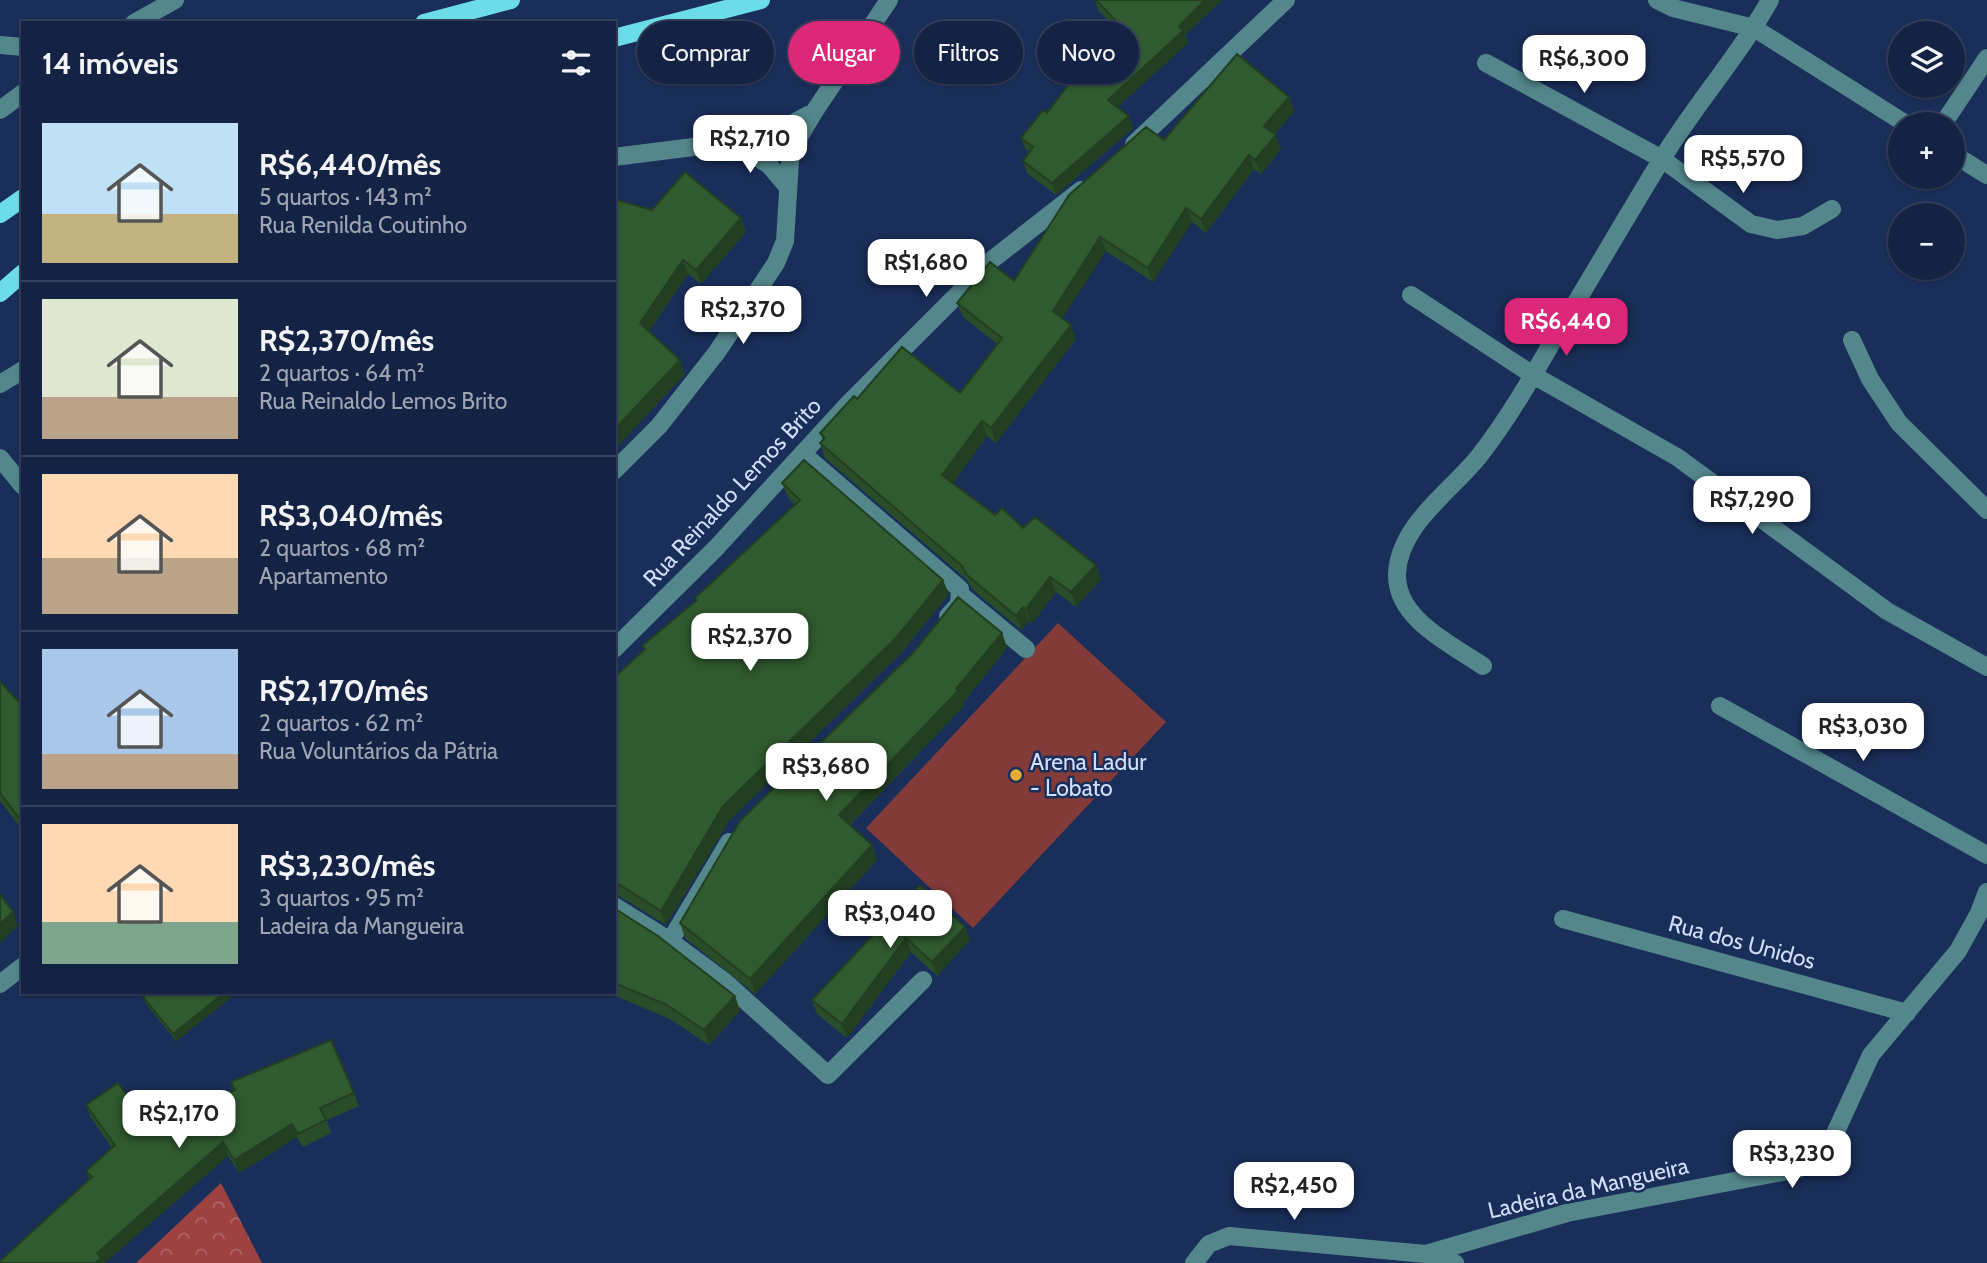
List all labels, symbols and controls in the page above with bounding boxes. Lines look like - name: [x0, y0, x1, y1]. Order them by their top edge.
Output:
- chip: Comprar: [637, 21, 774, 84]
- chip: Alugar: [788, 21, 900, 84]
- chip: Filtros: [914, 21, 1023, 84]
- chip: Novo: [1037, 21, 1139, 84]
- map controls: [1888, 21, 1965, 280]
- button: layers: [1888, 21, 1965, 98]
- pin: R$6,300: [1519, 36, 1649, 95]
- icon: filters: [557, 44, 595, 82]
- text: R$6,300: [1539, 44, 1629, 72]
- text: 14 imóveis: [42, 45, 179, 82]
- button: +: [1888, 112, 1965, 189]
- pin: R$2,710: [685, 116, 815, 175]
- text: R$2,710: [709, 124, 791, 152]
- pin: R$5,570: [1678, 136, 1808, 195]
- text: R$5,570: [1700, 144, 1786, 172]
- text: R$6,440/mês: [259, 146, 441, 183]
- icon: home: [98, 151, 182, 235]
- text: 5 quartos · 143 m²: [259, 183, 432, 211]
- button: −: [1888, 203, 1965, 280]
- text: Rua Renilda Coutinho: [259, 211, 467, 239]
- pin: R$1,680: [861, 240, 991, 299]
- text: R$1,680: [884, 248, 968, 276]
- pin: R$2,370: [678, 286, 808, 346]
- text: R$2,370: [700, 295, 786, 323]
- pin: R$6,440: [1501, 298, 1631, 358]
- text: R$6,440: [1521, 307, 1611, 335]
- text: R$2,370/mês: [259, 322, 434, 359]
- icon: home: [98, 327, 182, 411]
- text: 2 quartos · 64 m²: [259, 359, 424, 387]
- text: Rua Reinaldo Lemos Brito: [259, 387, 507, 415]
- street label: Rua Reinaldo Lemos Brito: [637, 392, 827, 592]
- pin: R$7,290: [1687, 476, 1817, 536]
- text: R$7,290: [1709, 485, 1795, 513]
- text: R$3,040/mês: [259, 497, 443, 534]
- icon: home: [98, 502, 182, 586]
- text: 2 quartos · 68 m²: [259, 534, 425, 562]
- text: Apartamento: [259, 562, 388, 590]
- pin: R$2,370: [685, 614, 815, 673]
- text: R$2,370: [707, 622, 793, 650]
- text: R$2,170/mês: [259, 672, 429, 709]
- icon: home: [98, 677, 182, 761]
- pin: R$3,030: [1798, 704, 1928, 763]
- text: 2 quartos · 62 m²: [259, 709, 423, 737]
- text: R$3,030: [1818, 712, 1908, 740]
- text: Rua Voluntários da Pátria: [259, 737, 498, 765]
- pin: R$3,680: [761, 744, 891, 803]
- place label: Arena Ladur - Lobato: [1030, 748, 1147, 802]
- text: R$3,680: [782, 752, 870, 780]
- marker: Arena Ladur - Lobato: [1008, 767, 1024, 783]
- text: R$3,230/mês: [259, 847, 435, 884]
- icon: home: [98, 852, 182, 936]
- text: 3 quartos · 95 m²: [259, 884, 424, 912]
- pin: R$3,040: [825, 890, 955, 950]
- text: R$3,040: [844, 899, 936, 927]
- street label: Rua dos Unidos: [1665, 909, 1819, 975]
- text: Ladeira da Mangueira: [259, 912, 464, 940]
- pin: R$2,170: [114, 1090, 244, 1150]
- text: R$2,170: [138, 1099, 220, 1127]
- pin: R$3,230: [1727, 1130, 1857, 1190]
- text: R$3,230: [1749, 1139, 1835, 1167]
- street label: Ladeira da Mangueira: [1485, 1151, 1691, 1225]
- pin: R$2,450: [1229, 1162, 1359, 1222]
- text: R$2,450: [1250, 1171, 1338, 1199]

